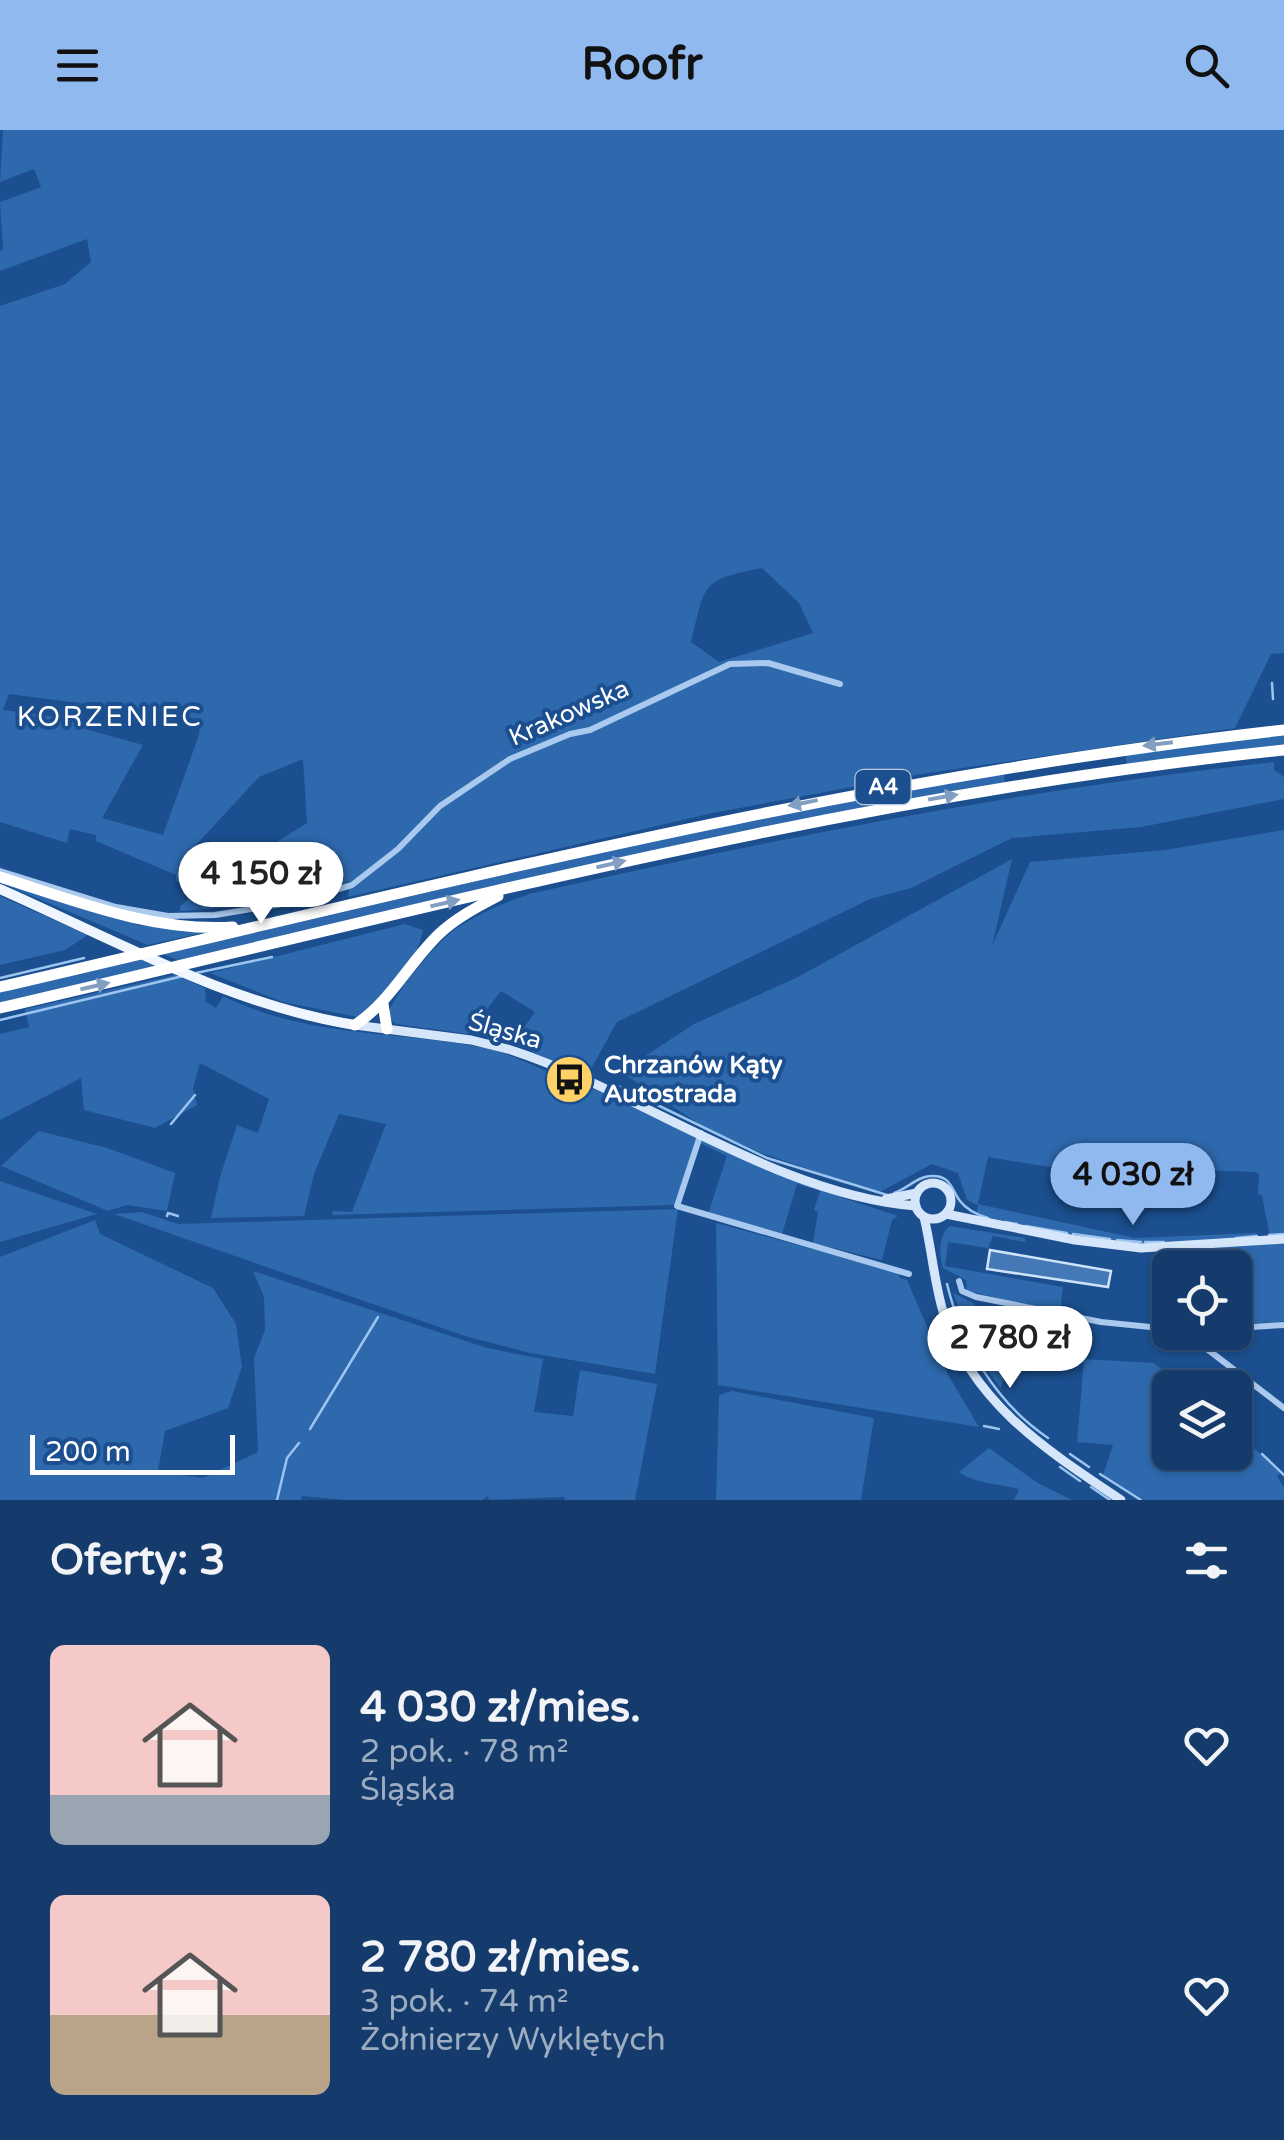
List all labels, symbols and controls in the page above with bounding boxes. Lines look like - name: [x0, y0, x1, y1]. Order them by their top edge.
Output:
- icon: menu: [50, 38, 105, 93]
- text: Roofr: [582, 38, 702, 92]
- icon: search: [1179, 38, 1234, 93]
- street label: Krakowska: [504, 673, 634, 753]
- district label: KORZENIEC: [17, 700, 203, 734]
- one-way arrow: [1141, 736, 1173, 752]
- road number: A4: [856, 770, 910, 804]
- one-way arrow: [928, 789, 960, 804]
- one-way arrow: [786, 796, 818, 811]
- pin: 4 150 zł: [158, 842, 364, 927]
- text: 4 150 zł: [200, 855, 322, 893]
- one-way arrow: [596, 856, 627, 871]
- one-way arrow: [430, 895, 461, 910]
- one-way arrow: [80, 978, 111, 993]
- street label: Śląska: [465, 1006, 545, 1056]
- place label: Chrzanów Kąty Autostrada: [604, 1050, 783, 1109]
- bus stop icon: Chrzanów Kąty Autostrada: [543, 1053, 595, 1105]
- pin: 4 030 zł: [1030, 1143, 1236, 1228]
- text: 4 030 zł: [1072, 1156, 1194, 1194]
- map controls: [1152, 1250, 1252, 1470]
- button: locate: [1152, 1250, 1252, 1350]
- pin: 2 780 zł: [907, 1306, 1113, 1391]
- text: 2 780 zł: [949, 1319, 1071, 1357]
- button: layers: [1152, 1370, 1252, 1470]
- scale bar: [30, 1430, 235, 1474]
- text: 200 m: [45, 1435, 131, 1469]
- icon: filters: [1179, 1533, 1234, 1588]
- text: Oferty: 3: [50, 1535, 225, 1586]
- text: 4 030 zł/mies.: [360, 1682, 641, 1733]
- icon: home: [130, 1685, 250, 1805]
- icon: heart: [1179, 1718, 1234, 1773]
- text: 2 pok. · 78 m²: [360, 1733, 569, 1771]
- text: Śląska: [360, 1771, 456, 1809]
- text: 2 780 zł/mies.: [360, 1932, 641, 1983]
- icon: home: [130, 1935, 250, 2055]
- icon: heart: [1179, 1968, 1234, 2023]
- text: 3 pok. · 74 m²: [360, 1983, 569, 2021]
- text: Żołnierzy Wyklętych: [360, 2021, 666, 2059]

